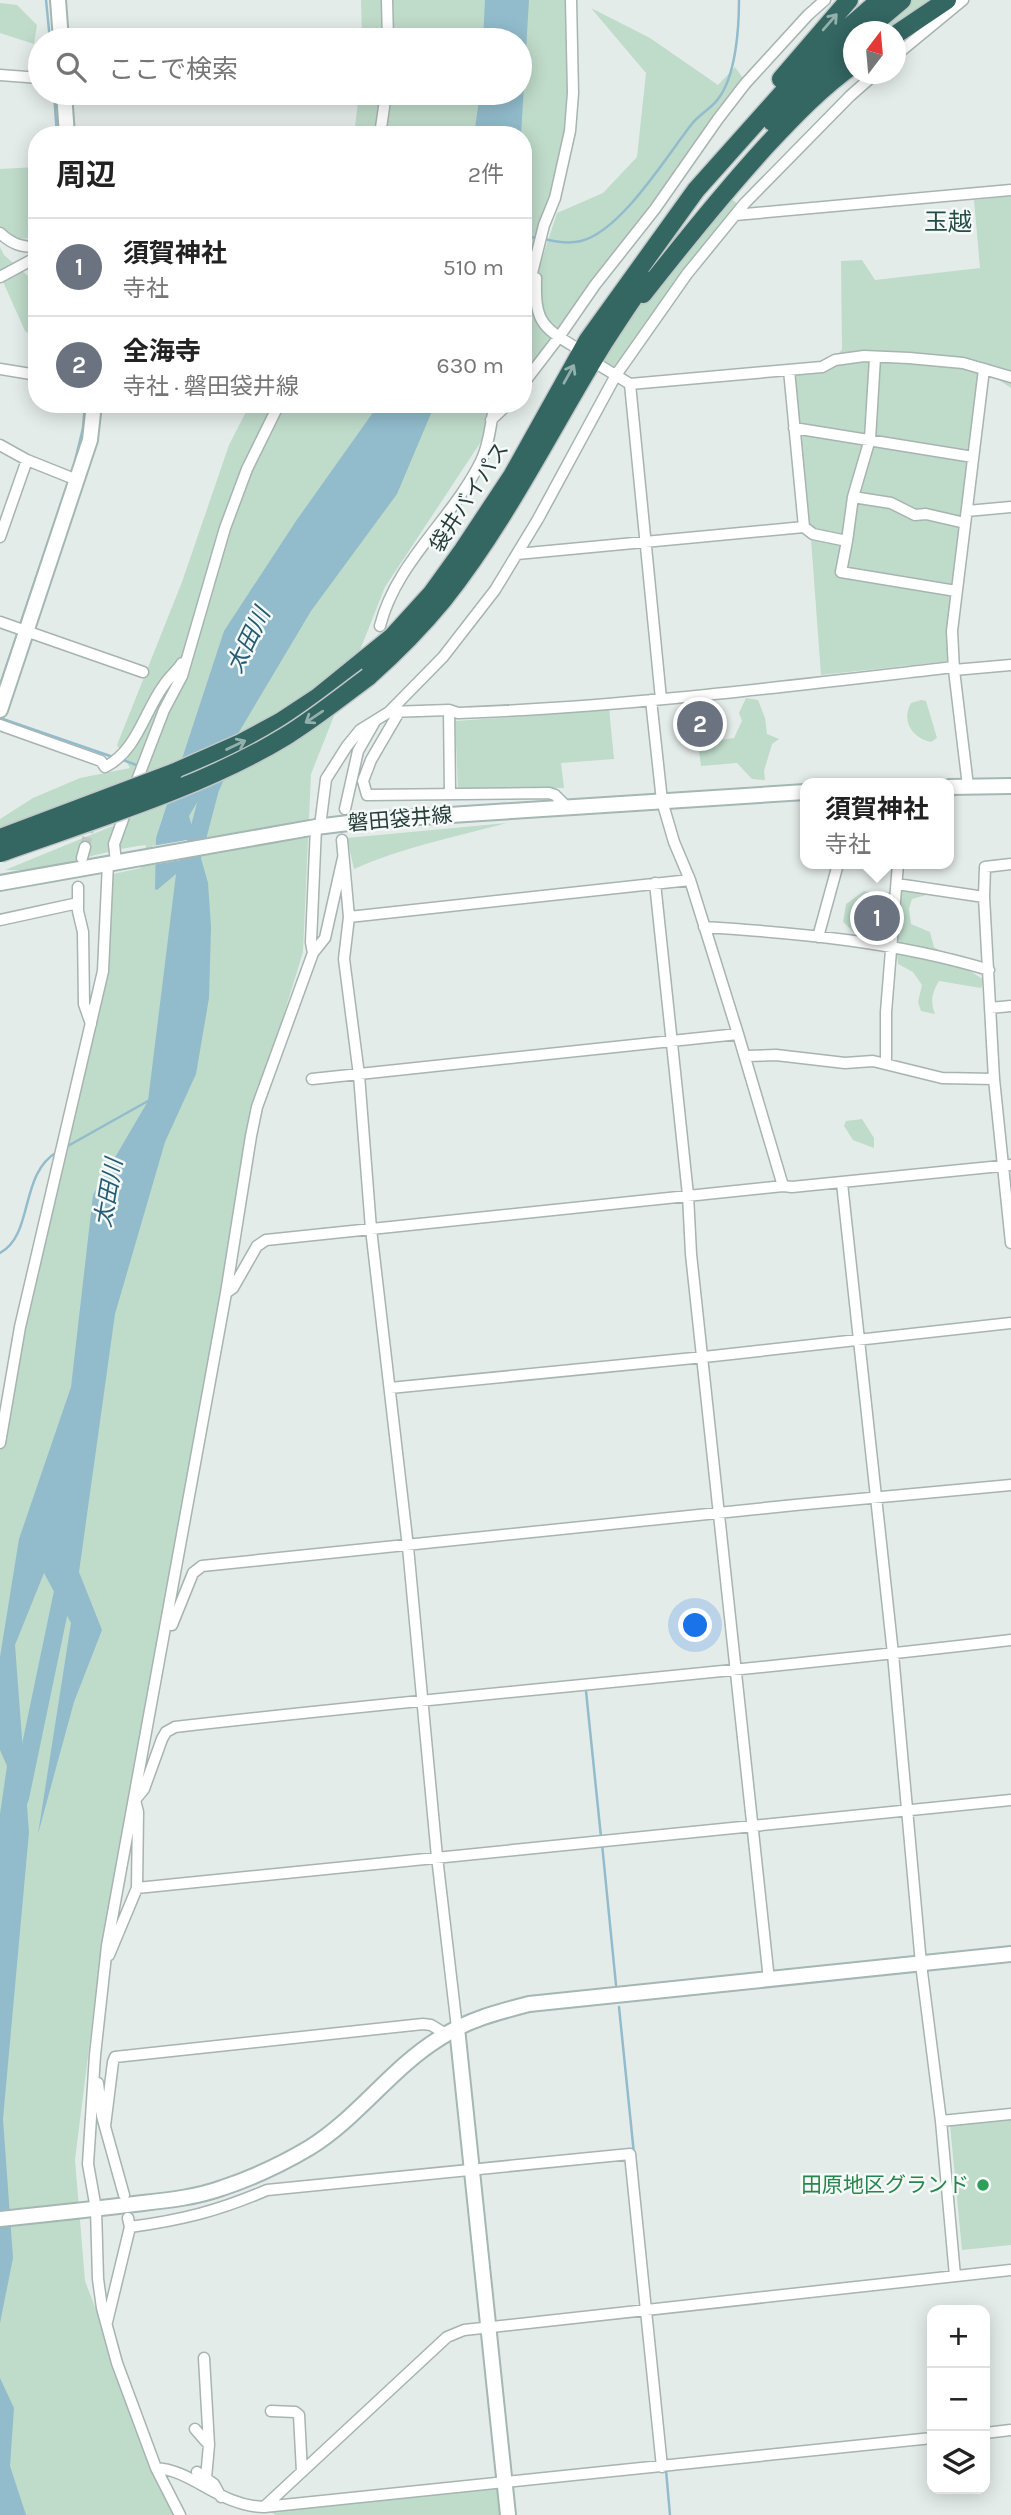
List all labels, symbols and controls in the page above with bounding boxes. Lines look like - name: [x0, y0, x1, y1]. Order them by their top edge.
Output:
- one-way arrow: [822, 13, 838, 31]
- north arrow: [843, 21, 906, 84]
- search box: [28, 28, 532, 105]
- icon: search: [52, 48, 90, 86]
- text: ここで検索: [108, 54, 238, 85]
- text: 周辺: [56, 157, 116, 193]
- text: 2件: [468, 161, 504, 188]
- district label: 玉越: [924, 208, 972, 236]
- text: 須賀神社: [123, 238, 227, 269]
- text: 1: [75, 254, 83, 281]
- text: 510 m: [443, 254, 504, 281]
- text: 寺社: [123, 275, 169, 302]
- text: 全海寺: [123, 336, 201, 367]
- text: 2: [72, 352, 86, 379]
- text: 630 m: [437, 352, 504, 379]
- one-way arrow: [563, 364, 576, 385]
- text: 寺社 · 磐田袋井線: [123, 373, 299, 400]
- street label: 袋井バイパス: [425, 438, 513, 556]
- water label: 太田川: [221, 601, 277, 677]
- pin: 2: [677, 698, 723, 750]
- one-way arrow: [304, 710, 324, 724]
- one-way arrow: [225, 738, 246, 751]
- popup: [800, 778, 954, 869]
- text: 須賀神社: [825, 794, 929, 825]
- street label: 磐田袋井線: [347, 802, 453, 836]
- text: 寺社: [825, 831, 871, 858]
- pin: 1: [854, 892, 900, 944]
- water label: 太田川: [89, 1154, 128, 1229]
- your location: [678, 1608, 712, 1642]
- place label: 田原地区グランド: [801, 2173, 969, 2197]
- marker: 田原地区グランド: [975, 2177, 991, 2193]
- map controls: [927, 2305, 990, 2494]
- button: +: [927, 2305, 990, 2368]
- button: −: [927, 2368, 990, 2431]
- button: layers: [927, 2431, 990, 2494]

